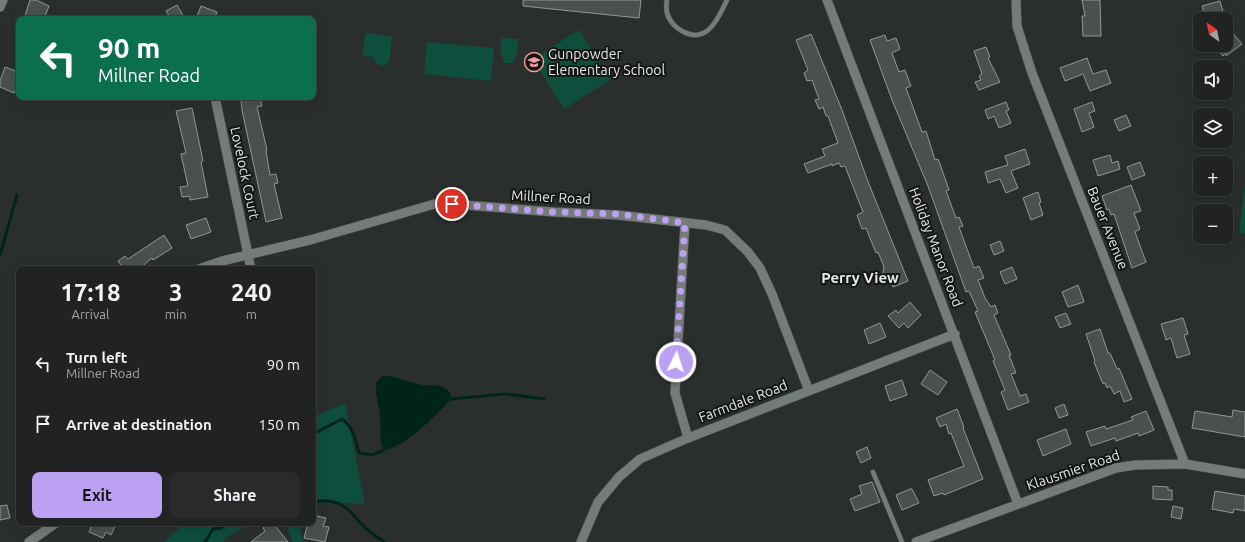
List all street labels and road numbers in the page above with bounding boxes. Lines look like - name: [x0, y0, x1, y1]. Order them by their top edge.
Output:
- street label: Lovelock Court: [227, 125, 263, 221]
- street label: Bauer Avenue: [1084, 184, 1132, 272]
- street label: Holiday Manor Road: [906, 185, 966, 309]
- street label: Millner Road: [511, 187, 591, 207]
- street label: Farmdale Road: [696, 377, 790, 425]
- street label: Klausmier Road: [1024, 447, 1122, 493]

